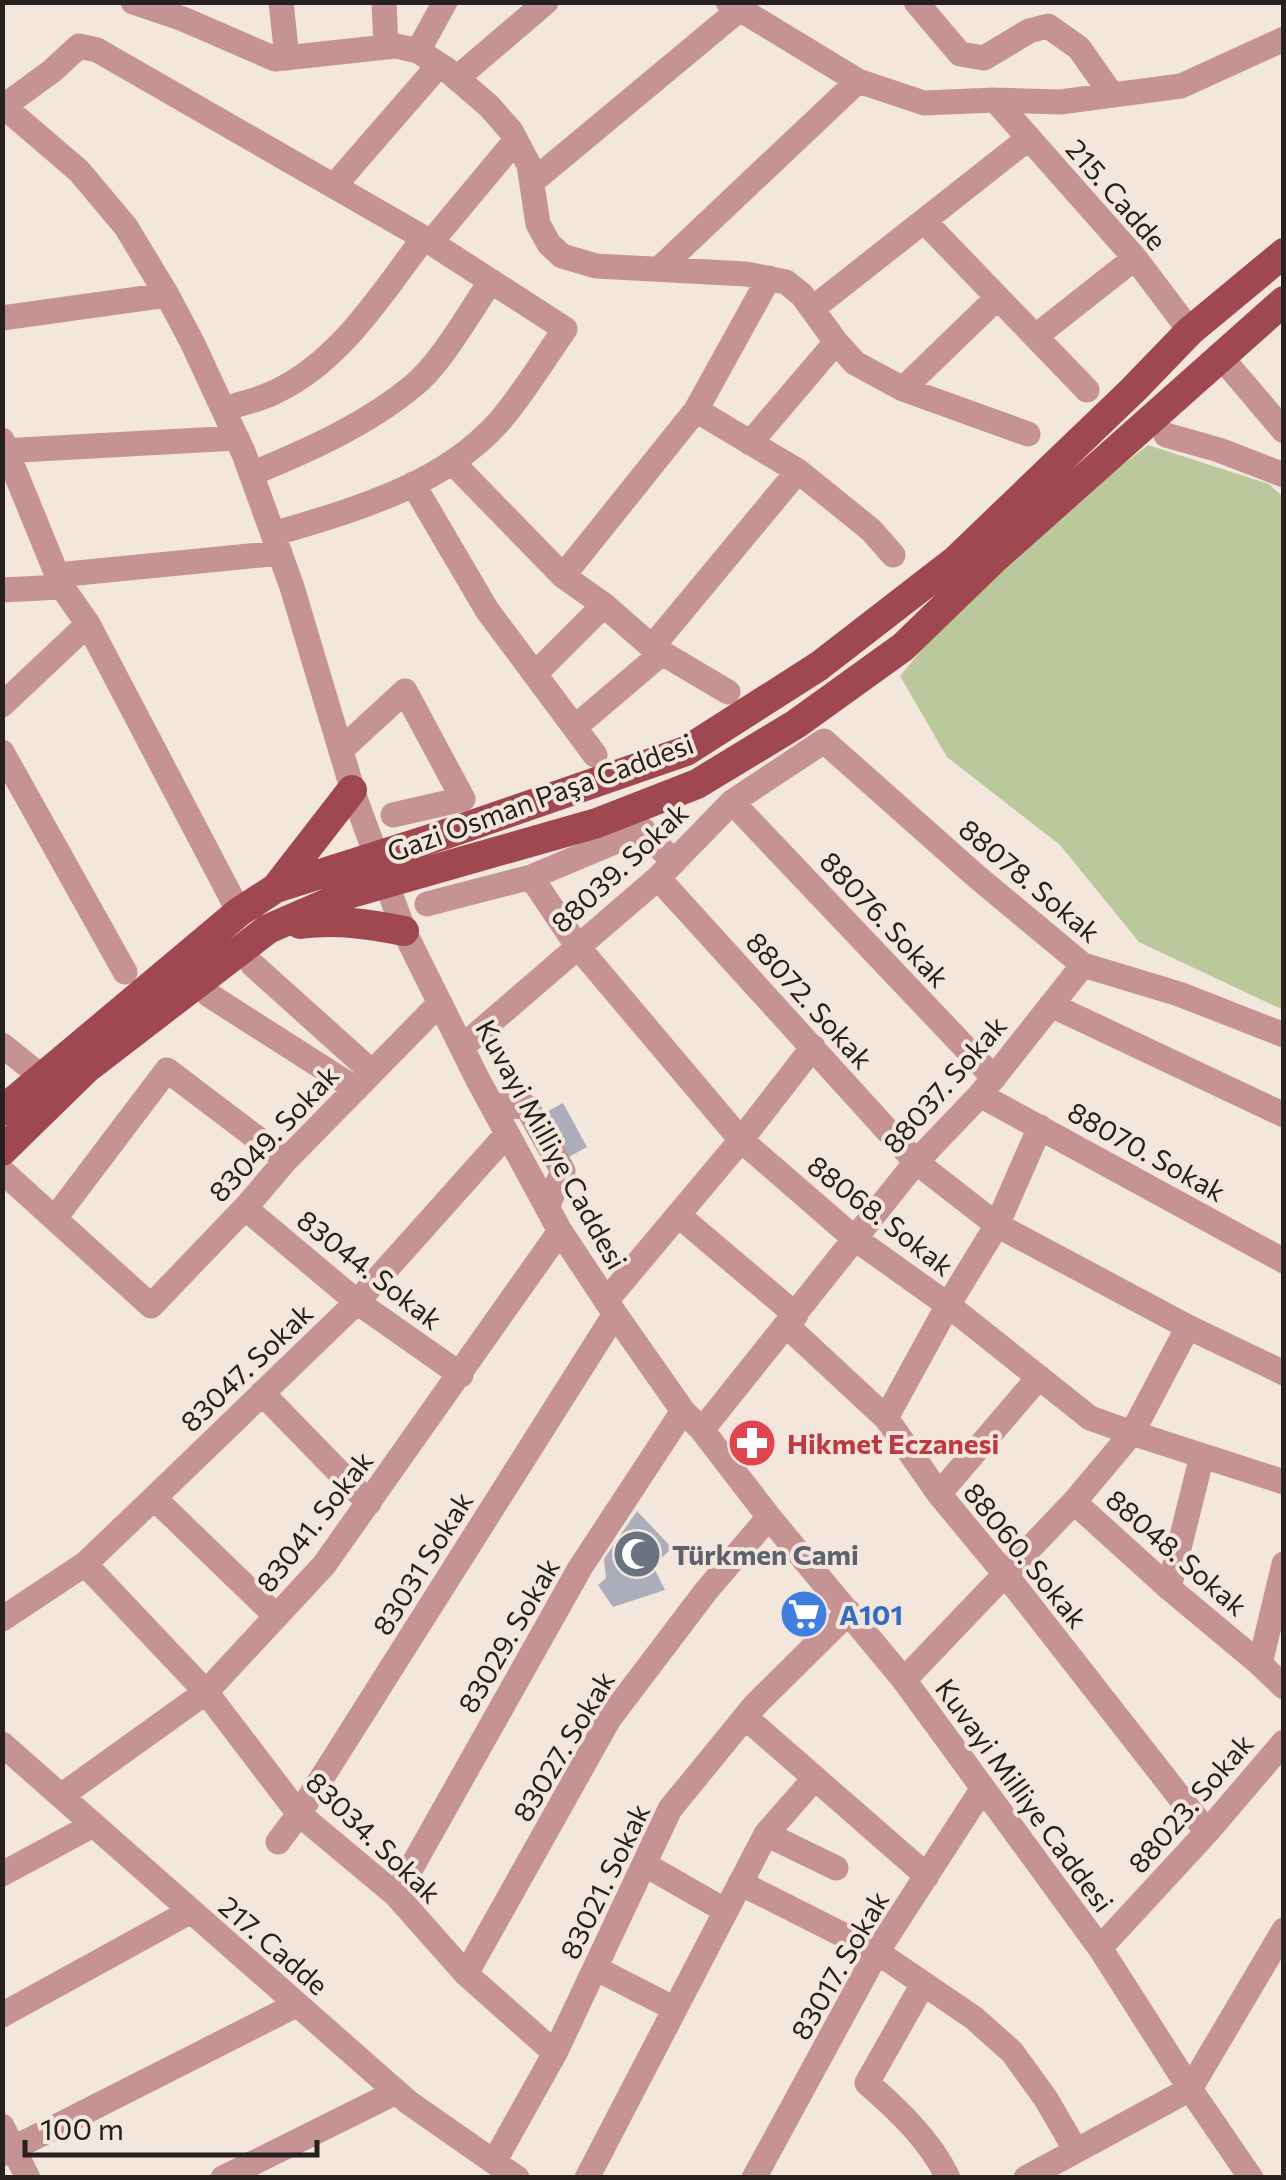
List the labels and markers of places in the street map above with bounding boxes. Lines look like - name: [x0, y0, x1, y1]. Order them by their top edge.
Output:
- pharmacy icon: Hikmet Eczanesi: [726, 1417, 778, 1469]
- place label: Hikmet Eczanesi: [787, 1426, 999, 1460]
- mosque icon: Türkmen Cami: [611, 1528, 663, 1580]
- place label: Türkmen Cami: [672, 1537, 859, 1571]
- supermarket icon: A101: [778, 1588, 830, 1640]
- place label: A101: [839, 1597, 903, 1631]

